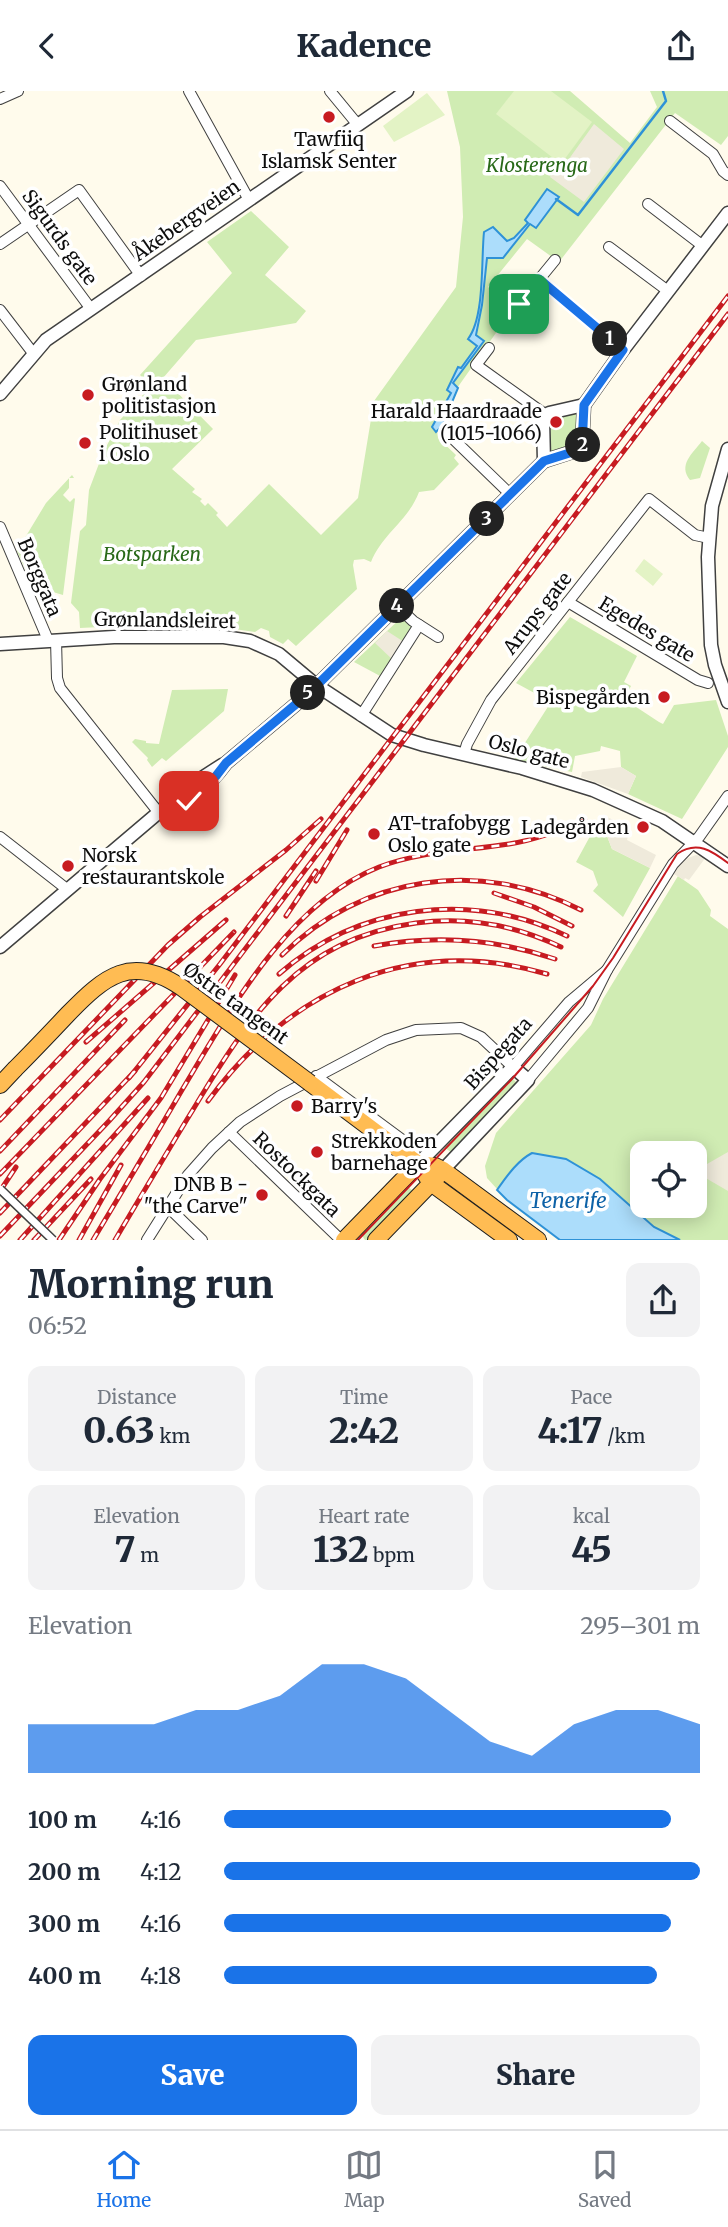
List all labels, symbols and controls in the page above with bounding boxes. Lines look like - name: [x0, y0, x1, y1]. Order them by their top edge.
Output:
- text: Kadence: [296, 26, 432, 66]
- icon: back: [28, 27, 66, 65]
- icon: share: [662, 27, 700, 65]
- marker: Tawfiiq Islamsk Senter: [321, 109, 337, 125]
- place label: Tawfiiq Islamsk Senter: [261, 127, 397, 173]
- park label: Klosterenga: [485, 153, 588, 177]
- street label: Åkebergveien: [126, 173, 245, 267]
- street label: Sigurds gate: [17, 185, 103, 290]
- pin: [489, 274, 549, 334]
- icon: arrive: [500, 285, 538, 323]
- pin: 1: [592, 321, 628, 357]
- text: 1: [605, 326, 614, 350]
- place label: Grønland politistasjon: [102, 372, 217, 418]
- marker: Grønland politistasjon: [80, 387, 96, 403]
- place label: Harald Haardraade (1015-1066): [371, 399, 542, 445]
- marker: Harald Haardraade (1015-1066): [548, 414, 564, 430]
- place label: Politihuset i Oslo: [99, 420, 199, 466]
- pin: 2: [566, 427, 600, 463]
- text: 2: [577, 432, 588, 456]
- marker: Politihuset i Oslo: [77, 435, 93, 451]
- pin: 3: [470, 501, 504, 537]
- text: 3: [481, 506, 492, 530]
- street label: Borggata: [13, 534, 67, 620]
- park label: Botsparken: [103, 542, 201, 566]
- street label: Arups gate: [497, 567, 577, 660]
- pin: 4: [380, 589, 414, 623]
- street label: Egedes gate: [595, 591, 699, 667]
- text: 4: [390, 593, 403, 617]
- street label: Grønlandsleiret: [94, 607, 237, 633]
- pin: 5: [290, 675, 326, 711]
- text: 5: [302, 680, 313, 704]
- place label: Bispegården: [536, 685, 650, 709]
- marker: Bispegården: [656, 689, 672, 705]
- street label: Oslo gate: [486, 729, 572, 773]
- pin: [159, 771, 219, 831]
- icon: check: [170, 782, 208, 820]
- place label: AT-trafobygg Oslo gate: [387, 811, 511, 857]
- place label: Ladegården: [521, 815, 629, 839]
- marker: Ladegården: [635, 819, 651, 835]
- marker: AT-trafobygg Oslo gate: [366, 826, 382, 842]
- place label: Norsk restaurantskole: [82, 843, 225, 889]
- marker: Norsk restaurantskole: [60, 858, 76, 874]
- street label: Østre tangent: [179, 957, 294, 1050]
- street label: Bispegata: [459, 1012, 537, 1094]
- place label: Barry's: [311, 1094, 377, 1118]
- marker: Barry's: [289, 1098, 305, 1114]
- street label: Rostockgata: [248, 1126, 346, 1222]
- place label: Strekkoden barnehage: [330, 1129, 437, 1175]
- map controls: [630, 1141, 707, 1218]
- button: locate: [630, 1141, 707, 1218]
- marker: Strekkoden barnehage: [309, 1144, 325, 1160]
- place label: DNB B - "the Carve": [144, 1172, 248, 1218]
- marker: DNB B - "the Carve": [254, 1187, 270, 1203]
- water label: Tenerife: [529, 1187, 607, 1214]
- text: Morning run: [28, 1261, 274, 1308]
- button: share: [626, 1263, 700, 1337]
- text: 06:52: [28, 1311, 87, 1340]
- text: Distance: [97, 1385, 176, 1409]
- text: Time: [340, 1385, 388, 1409]
- text: Pace: [571, 1385, 612, 1409]
- text: 0.63: [83, 1409, 155, 1453]
- text: 2:42: [329, 1409, 399, 1453]
- text: 4:17: [537, 1409, 603, 1453]
- text: km: [155, 1424, 190, 1448]
- text: /km: [603, 1424, 645, 1448]
- text: Elevation: [94, 1504, 180, 1528]
- text: Heart rate: [319, 1504, 409, 1528]
- text: kcal: [573, 1504, 610, 1528]
- text: 7: [114, 1528, 136, 1572]
- text: 132: [313, 1528, 368, 1572]
- text: 45: [571, 1528, 612, 1572]
- text: m: [136, 1543, 159, 1567]
- text: bpm: [368, 1543, 415, 1567]
- text: Elevation: [28, 1611, 132, 1640]
- text: 295–301 m: [580, 1611, 700, 1640]
- text: 100 m: [28, 1805, 97, 1834]
- text: 4:16: [140, 1805, 181, 1834]
- text: 200 m: [28, 1857, 100, 1886]
- text: 4:12: [140, 1857, 182, 1886]
- text: 300 m: [28, 1909, 100, 1938]
- text: 4:16: [140, 1909, 181, 1938]
- text: 400 m: [28, 1961, 102, 1990]
- text: 4:18: [140, 1961, 181, 1990]
- button: Save: [28, 2035, 357, 2115]
- button: Share: [371, 2035, 700, 2115]
- tab: Home: [96, 2146, 151, 2212]
- tab: Map: [344, 2146, 385, 2212]
- tab: Saved: [578, 2146, 632, 2212]

